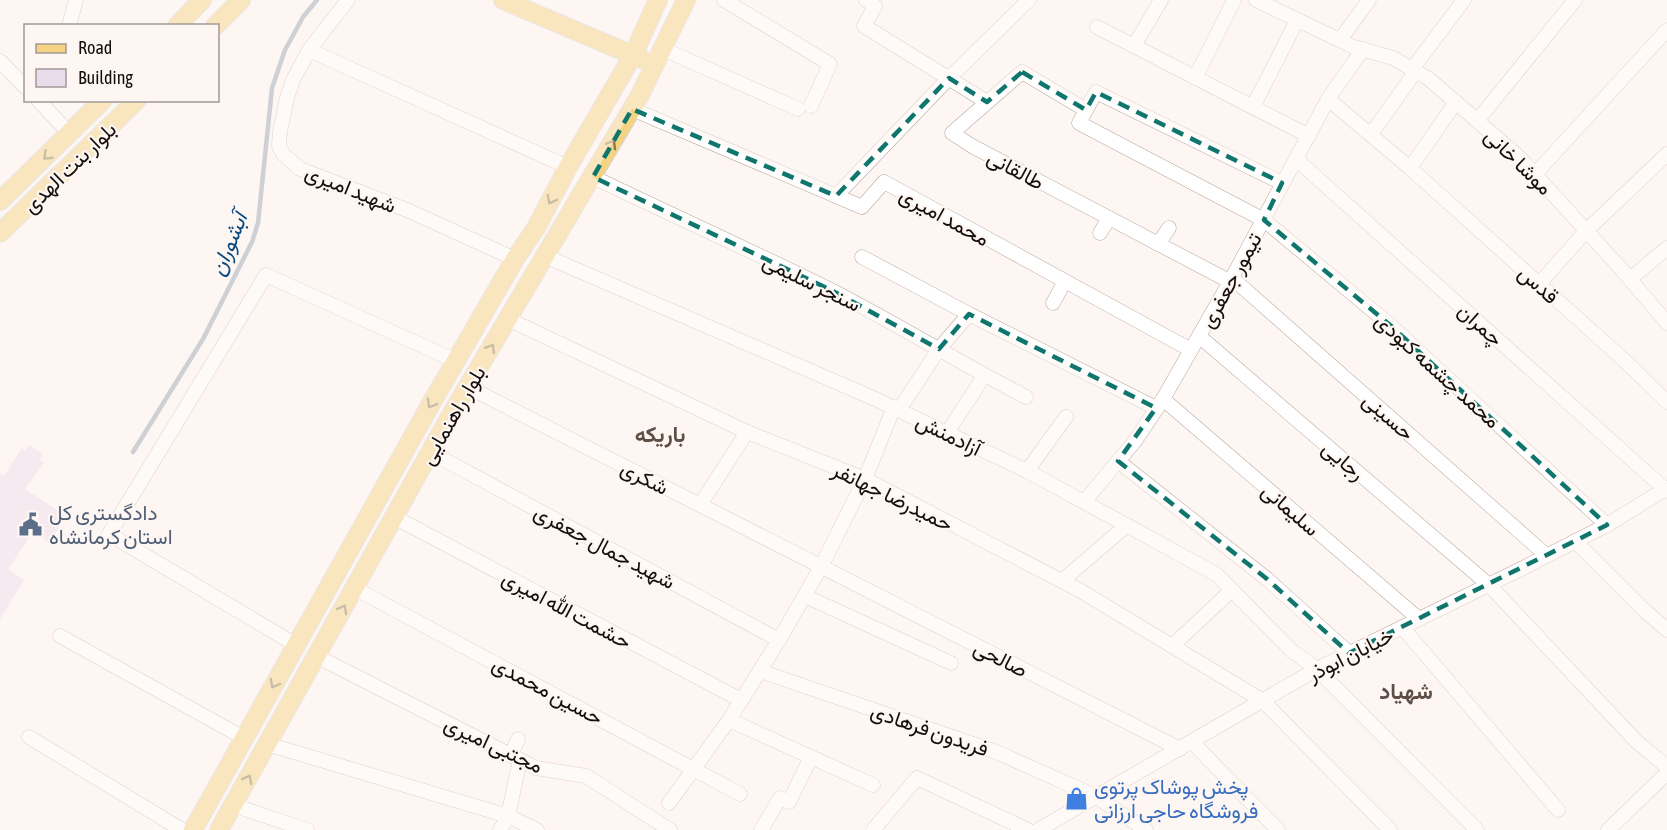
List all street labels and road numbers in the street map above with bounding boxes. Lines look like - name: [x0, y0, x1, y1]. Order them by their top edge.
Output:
- street label: بلوار بنت الهدی: [17, 117, 122, 219]
- street label: موشا خانی: [1479, 123, 1558, 200]
- street label: طالقانی: [983, 144, 1048, 195]
- street label: شهید امیری: [301, 159, 400, 219]
- street label: محمد امیری: [895, 182, 994, 252]
- street label: تیمور جعفری: [1194, 228, 1268, 333]
- street label: سنجر سلیمی: [758, 248, 865, 318]
- street label: قدس: [1513, 260, 1564, 309]
- street label: چمران: [1452, 298, 1508, 353]
- street label: محمد چشمه کبودی: [1369, 308, 1505, 435]
- street label: بلوار راهنمایی: [414, 361, 492, 470]
- street label: حسینی: [1358, 387, 1420, 446]
- street label: آزادمنش: [911, 408, 988, 463]
- street label: رجایی: [1317, 435, 1370, 486]
- street label: شکری: [616, 455, 673, 501]
- street label: حمیدرضا جهانفر: [827, 456, 957, 537]
- street label: سلیمانی: [1257, 478, 1325, 541]
- street label: شهید جمال جعفری: [530, 499, 680, 595]
- street label: حشمت الله امیری: [497, 565, 636, 655]
- street label: خیابان ابوذر: [1302, 622, 1398, 688]
- street label: صالحی: [970, 634, 1032, 683]
- street label: حسین محمدی: [488, 651, 607, 730]
- street label: فریدون فرهادی: [867, 698, 992, 762]
- street label: مجتبی امیری: [440, 711, 547, 779]

